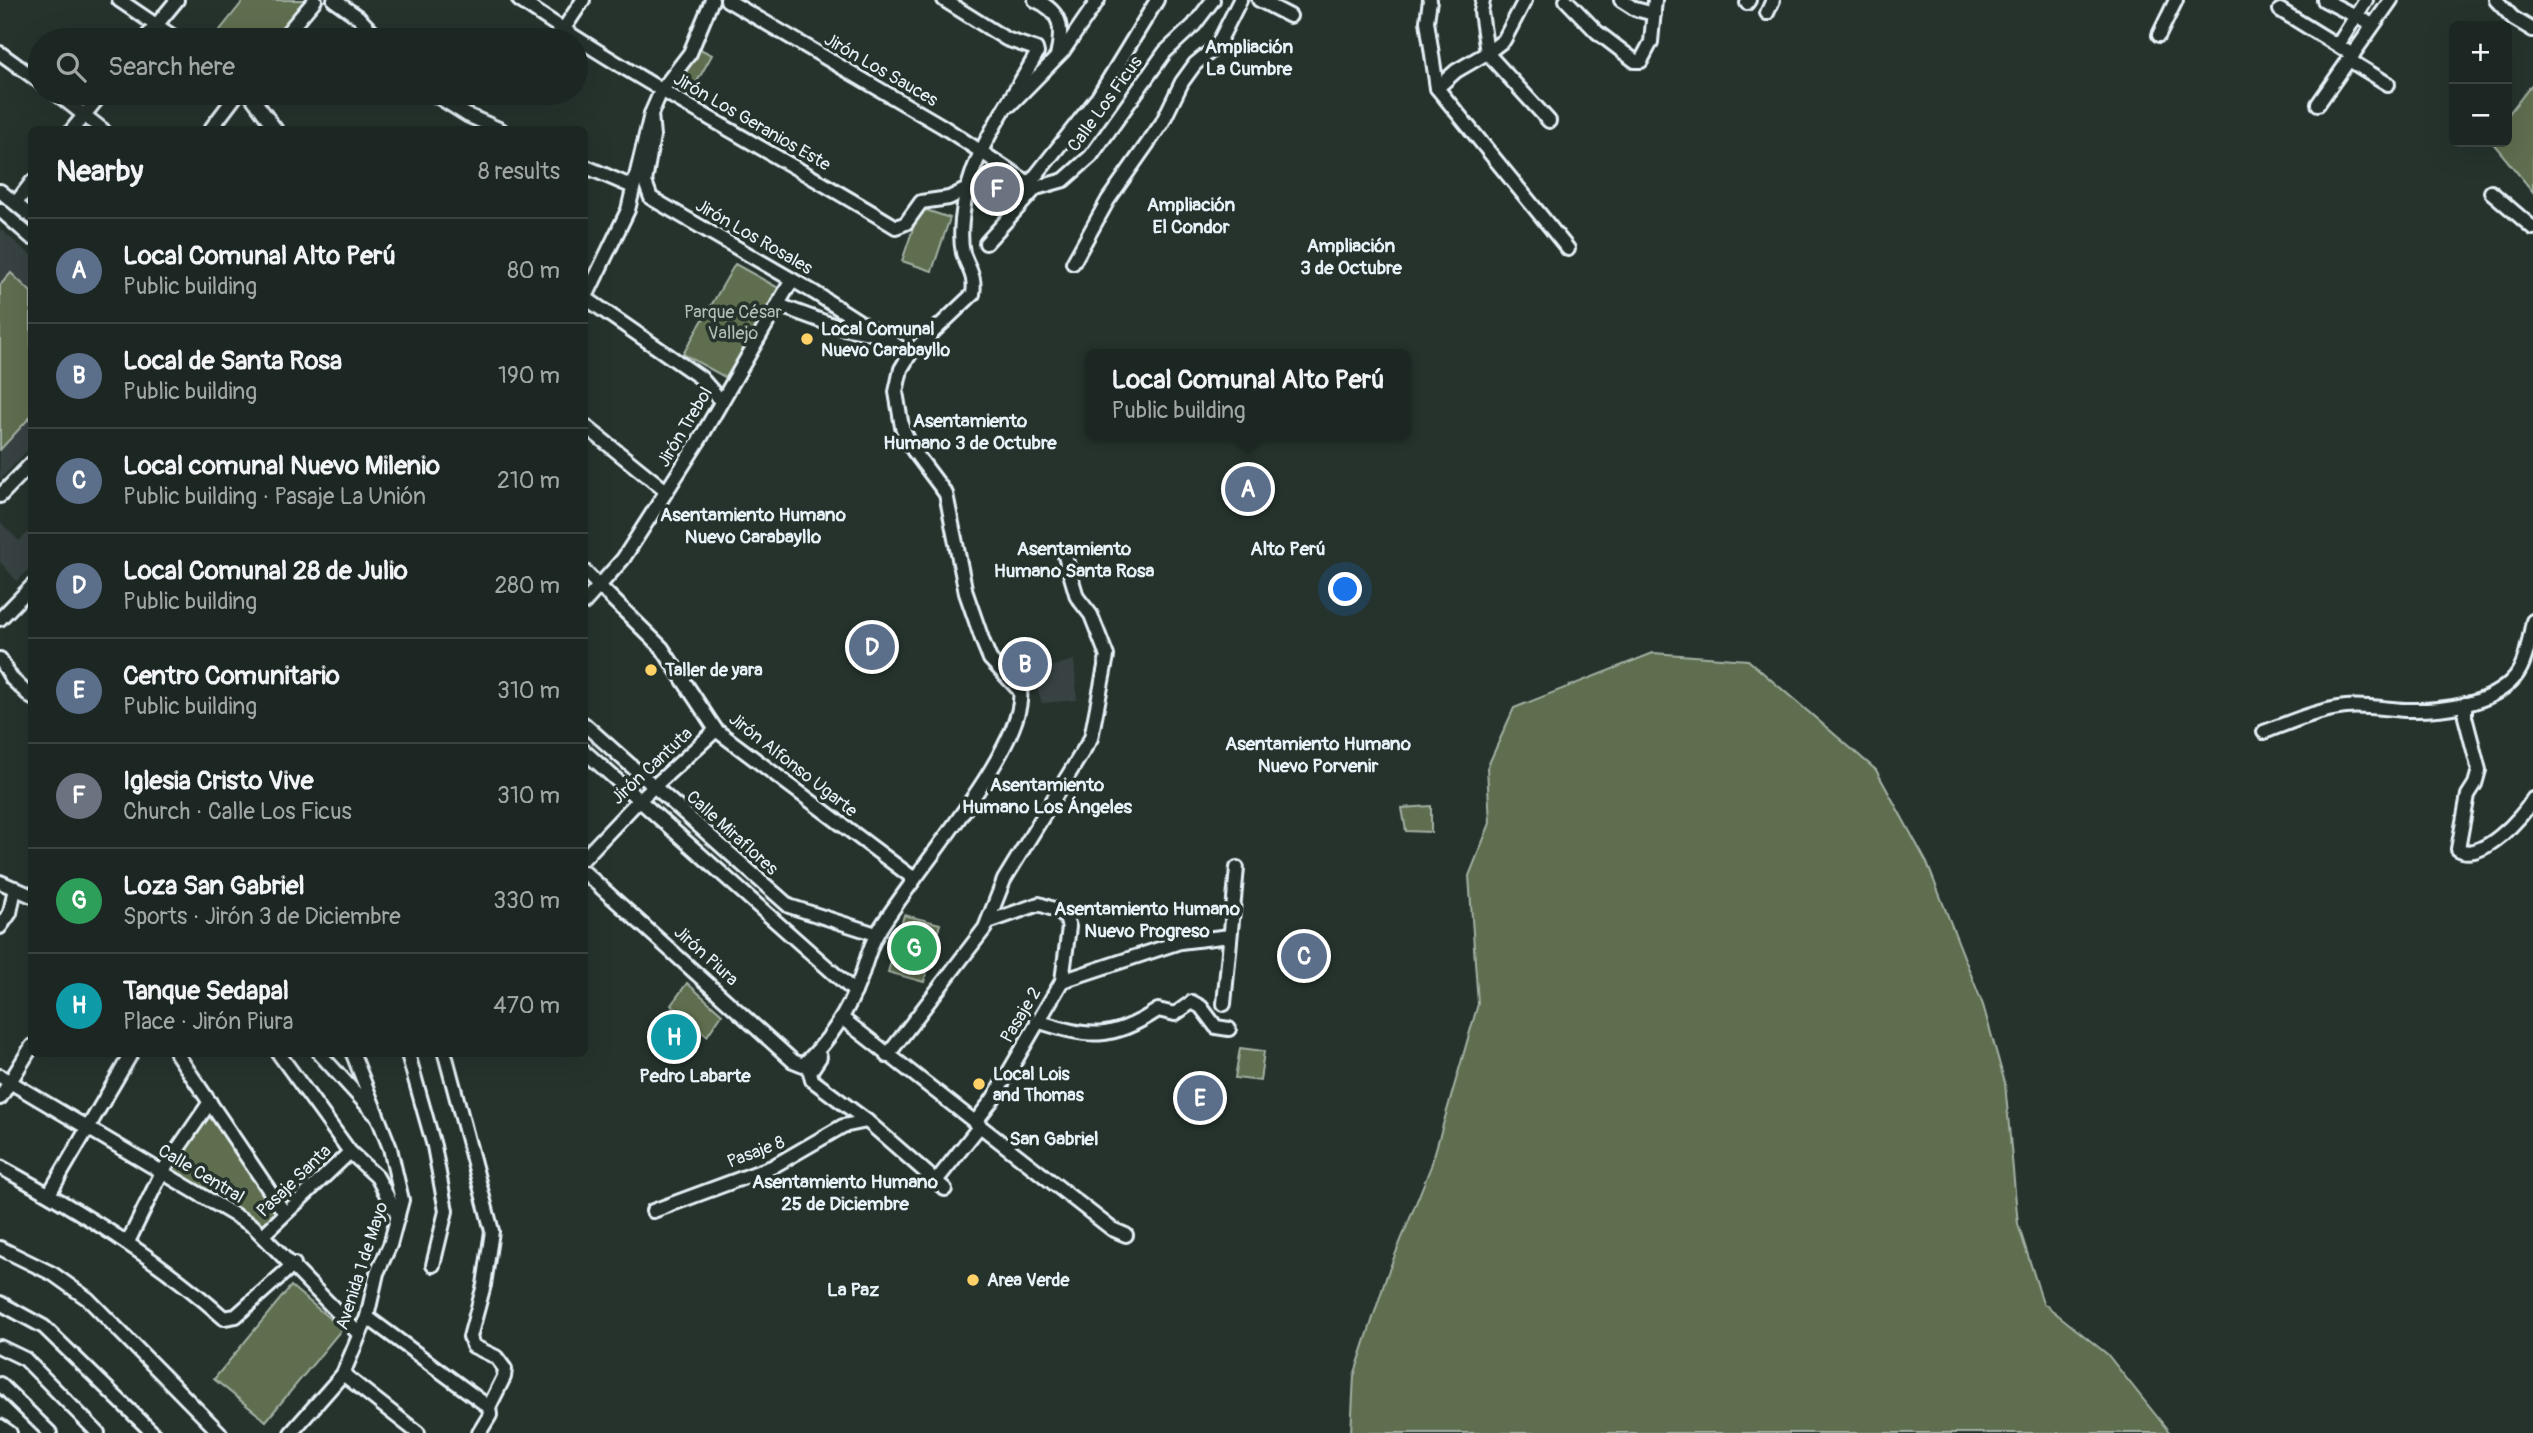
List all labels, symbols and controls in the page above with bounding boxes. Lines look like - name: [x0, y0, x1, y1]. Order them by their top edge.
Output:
- map controls: [2449, 21, 2512, 147]
- button: +: [2449, 21, 2512, 84]
- search box: [28, 28, 588, 105]
- street label: Jirón Los Sauces: [820, 28, 942, 112]
- district label: Ampliación La Cumbre: [1205, 35, 1294, 81]
- icon: search: [52, 48, 90, 86]
- text: Search here: [108, 51, 235, 83]
- street label: Calle Los Ficus: [1063, 52, 1147, 156]
- street label: Jirón Los Geranios Este: [669, 68, 835, 176]
- button: −: [2449, 84, 2512, 147]
- text: Nearby: [56, 153, 143, 190]
- text: 8 results: [478, 157, 560, 186]
- pin: F: [974, 163, 1020, 215]
- district label: Ampliación El Condor: [1147, 193, 1236, 239]
- street label: Jirón Los Rosales: [691, 194, 817, 280]
- district label: Ampliación 3 de Octubre: [1300, 234, 1403, 280]
- text: Local Comunal Alto Perú: [123, 240, 396, 272]
- text: A: [72, 256, 86, 285]
- text: 80 m: [507, 256, 560, 285]
- text: Public building: [123, 272, 257, 301]
- park label: Parque César Vallejo: [684, 301, 782, 345]
- place label: Local Comunal Nuevo Carabayllo: [821, 318, 951, 362]
- marker: Local Comunal Nuevo Carabayllo: [799, 331, 815, 347]
- text: Local de Santa Rosa: [123, 345, 342, 377]
- popup: [1085, 349, 1411, 440]
- text: B: [72, 361, 86, 390]
- text: 190 m: [498, 361, 560, 390]
- text: Local Comunal Alto Perú: [1112, 364, 1384, 396]
- text: Public building: [123, 377, 257, 406]
- street label: Jirón Trebol: [652, 383, 718, 471]
- text: Public building: [1112, 396, 1246, 425]
- district label: Asentamiento Humano 3 de Octubre: [883, 409, 1057, 455]
- text: Local comunal Nuevo Milenio: [123, 450, 440, 482]
- pin: A: [1225, 463, 1271, 515]
- text: C: [72, 466, 86, 495]
- text: 210 m: [497, 466, 560, 495]
- text: Public building · Pasaje La Unión: [123, 482, 426, 511]
- district label: Asentamiento Humano Nuevo Carabayllo: [660, 503, 847, 549]
- district label: Asentamiento Humano Santa Rosa: [994, 537, 1154, 583]
- district label: Alto Perú: [1250, 537, 1326, 561]
- text: Local Comunal 28 de Julio: [123, 555, 408, 587]
- text: D: [72, 571, 86, 600]
- text: 280 m: [494, 571, 560, 600]
- your location: [1328, 572, 1362, 606]
- text: Public building: [123, 587, 257, 616]
- pin: D: [849, 621, 895, 673]
- pin: B: [1002, 638, 1048, 690]
- place label: Taller de yara: [664, 659, 763, 682]
- text: Centro Comunitario: [123, 660, 340, 692]
- marker: Taller de yara: [643, 662, 659, 678]
- text: E: [73, 676, 85, 705]
- text: 310 m: [497, 676, 560, 705]
- text: Public building: [123, 692, 257, 721]
- street label: Jirón Alfonso Ugarte: [724, 708, 862, 823]
- street label: Jirón Cantuta: [606, 722, 698, 810]
- district label: Asentamiento Humano Nuevo Porvenir: [1225, 732, 1412, 778]
- text: Iglesia Cristo Vive: [123, 765, 314, 797]
- district label: Asentamiento Humano Los Ángeles: [962, 773, 1133, 819]
- text: F: [72, 781, 86, 810]
- text: 310 m: [497, 781, 560, 810]
- street label: Calle Miraflores: [681, 786, 783, 880]
- text: Church · Calle Los Ficus: [123, 797, 352, 826]
- text: Loza San Gabriel: [123, 870, 305, 902]
- text: G: [71, 886, 87, 915]
- text: 330 m: [493, 886, 560, 915]
- district label: Asentamiento Humano Nuevo Progreso: [1054, 897, 1241, 943]
- text: Sports · Jirón 3 de Diciembre: [123, 902, 401, 931]
- street label: Jirón Piura: [669, 921, 743, 991]
- pin: G: [891, 922, 937, 974]
- pin: C: [1281, 930, 1327, 982]
- text: Tanque Sedapal: [123, 975, 289, 1007]
- street label: Pasaje 2: [995, 983, 1047, 1047]
- text: H: [72, 991, 86, 1020]
- text: 470 m: [493, 991, 560, 1020]
- text: Place · Jirón Piura: [123, 1007, 293, 1036]
- pin: H: [651, 1011, 697, 1063]
- place label: Local Lois and Thomas: [993, 1063, 1085, 1107]
- district label: Pedro Labarte: [639, 1064, 751, 1088]
- pin: E: [1177, 1072, 1223, 1124]
- marker: Local Lois and Thomas: [971, 1076, 987, 1092]
- district label: San Gabriel: [1009, 1127, 1099, 1151]
- street label: Pasaje 8: [724, 1131, 788, 1173]
- street label: Calle Central: [154, 1139, 248, 1209]
- street label: Pasaje Santa: [252, 1140, 336, 1222]
- district label: Asentamiento Humano 25 de Diciembre: [752, 1170, 939, 1216]
- street label: Avenida 1 de Mayo: [330, 1199, 394, 1333]
- place label: Area Verde: [987, 1269, 1071, 1292]
- marker: Area Verde: [965, 1272, 981, 1288]
- district label: La Paz: [827, 1278, 879, 1302]

